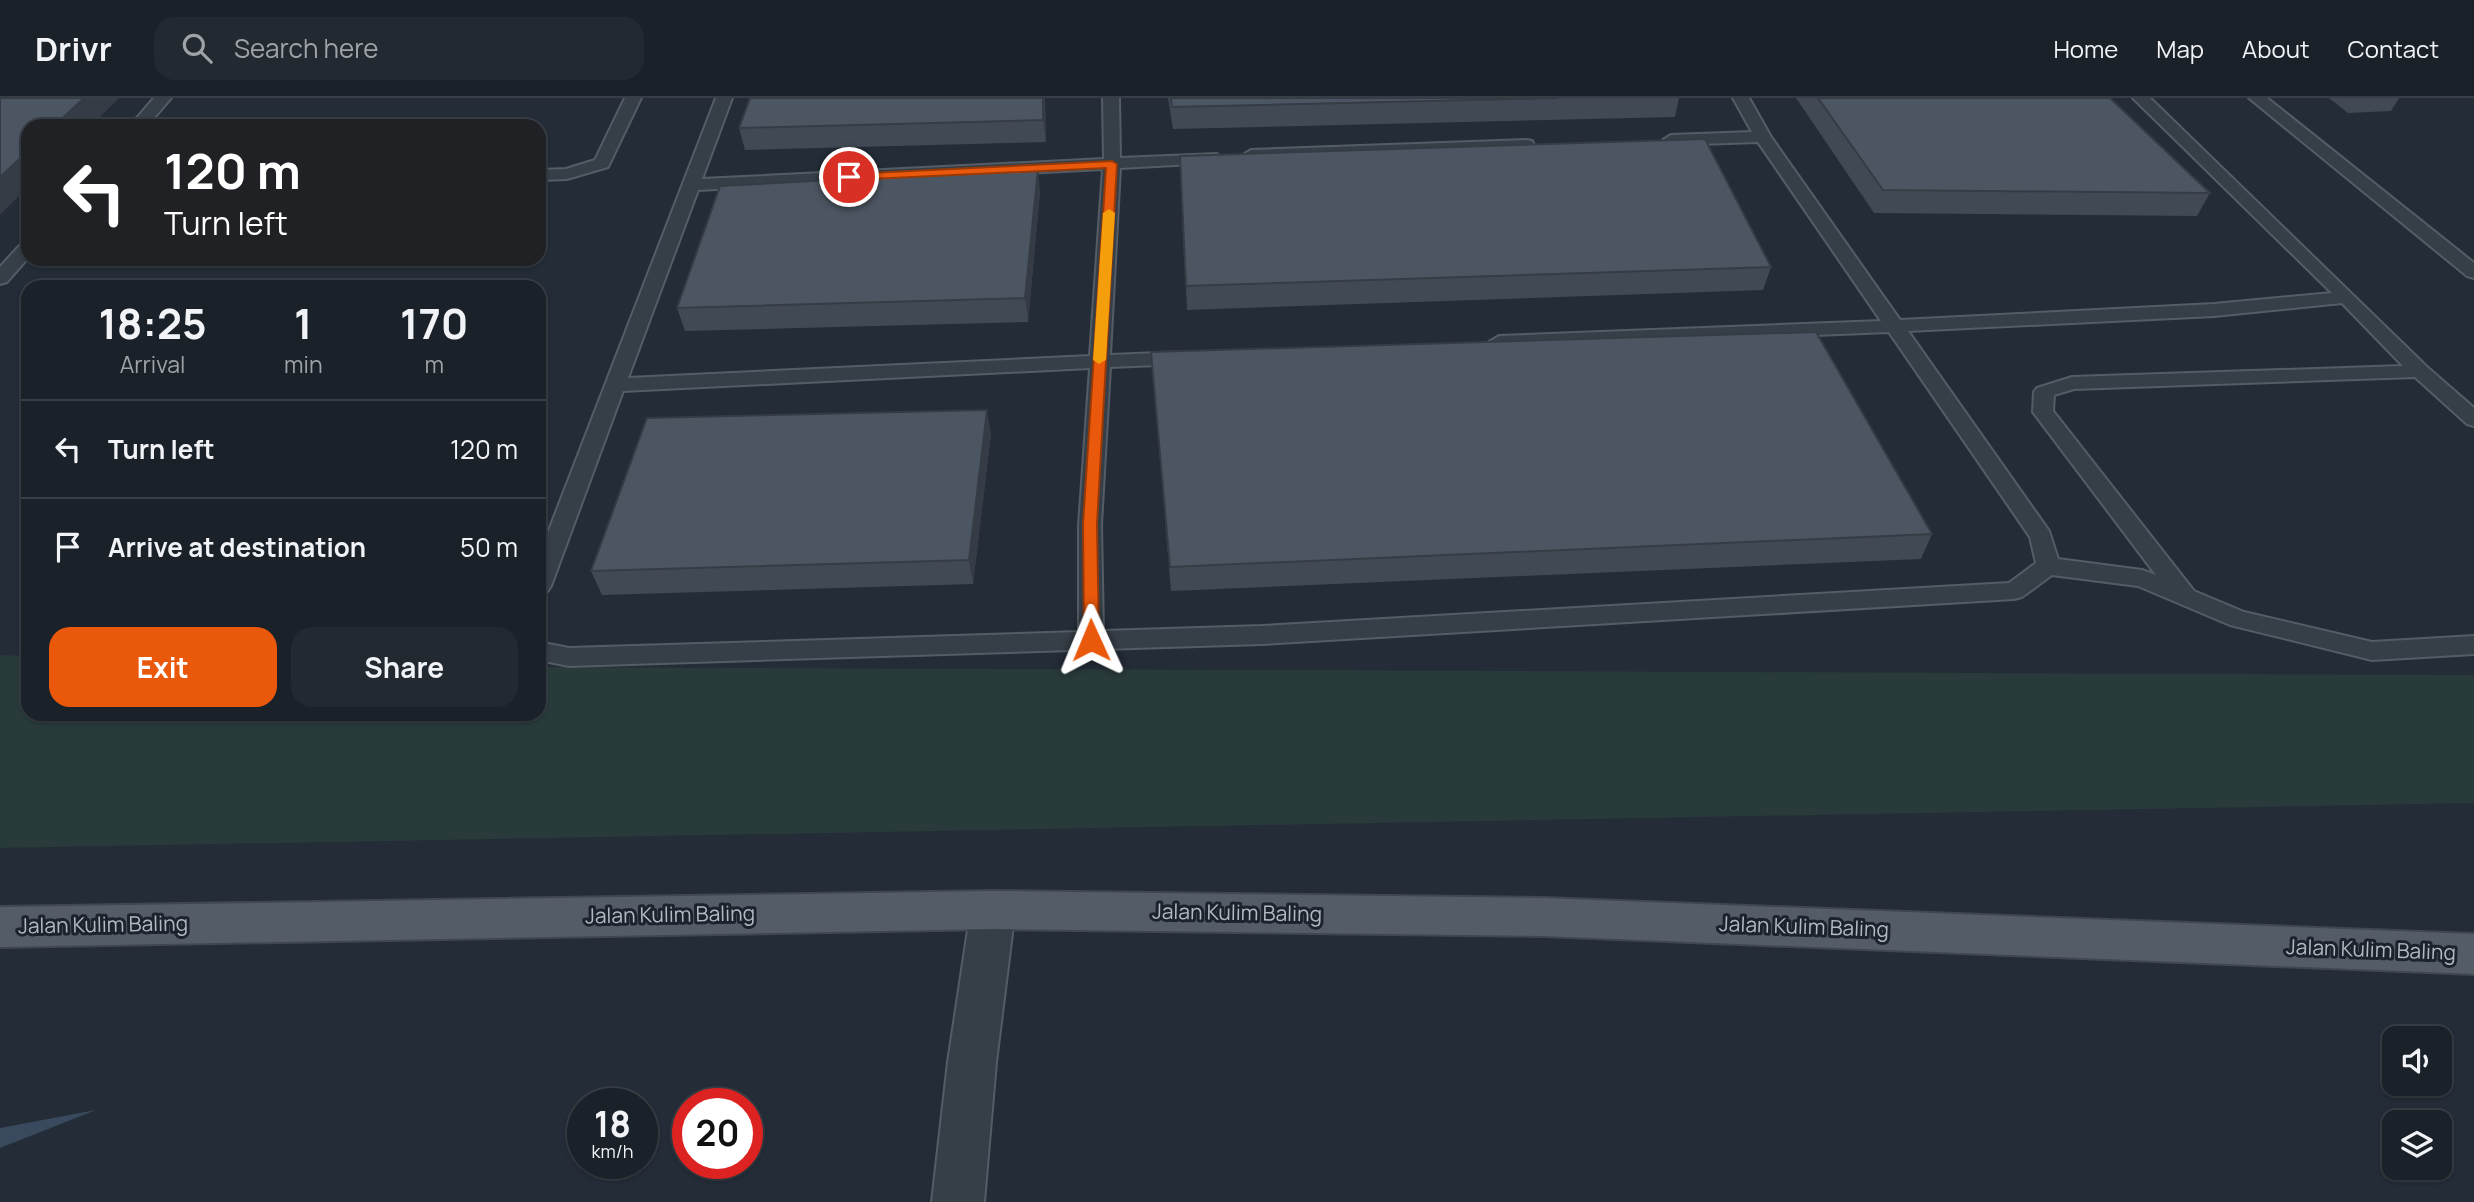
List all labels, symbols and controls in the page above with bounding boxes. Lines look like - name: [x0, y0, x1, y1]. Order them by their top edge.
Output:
- search box: [154, 17, 644, 80]
- text: Drivr: [35, 26, 112, 71]
- icon: search: [178, 29, 216, 67]
- text: Search here: [234, 30, 378, 66]
- text: Home: [2053, 32, 2118, 65]
- text: Map: [2156, 32, 2204, 65]
- text: About: [2242, 32, 2310, 65]
- text: Contact: [2348, 32, 2439, 65]
- text: 120 m: [164, 137, 301, 204]
- icon: left: [49, 147, 140, 238]
- pin: [819, 147, 879, 207]
- icon: arrive: [830, 158, 868, 196]
- text: Turn left: [164, 201, 288, 245]
- text: 18:25: [98, 294, 207, 352]
- text: 1: [294, 294, 313, 352]
- text: 170: [400, 294, 469, 352]
- text: Arrival: [120, 348, 185, 380]
- text: min: [284, 348, 323, 380]
- text: m: [425, 348, 444, 380]
- icon: left: [49, 430, 87, 468]
- text: Turn left: [108, 431, 215, 467]
- text: 120 m: [450, 431, 518, 467]
- icon: arrive: [49, 528, 87, 566]
- text: Arrive at destination: [108, 529, 366, 565]
- text: 50 m: [460, 529, 518, 565]
- position arrow: [1054, 603, 1128, 677]
- button: Exit: [49, 627, 277, 707]
- button: Share: [291, 627, 518, 707]
- street label: Jalan Kulim Baling: [1152, 897, 1322, 927]
- street label: Jalan Kulim Baling: [585, 899, 755, 929]
- street label: Jalan Kulim Baling: [18, 909, 188, 939]
- street label: Jalan Kulim Baling: [1719, 909, 1889, 943]
- street label: Jalan Kulim Baling: [2286, 932, 2456, 966]
- map controls: [2382, 1026, 2452, 1180]
- button: sound: [2382, 1026, 2452, 1096]
- speed limit sign: 20: [672, 1088, 763, 1179]
- text: 18: [594, 1100, 631, 1148]
- button: layers: [2382, 1110, 2452, 1180]
- text: km/h: [592, 1139, 633, 1163]

